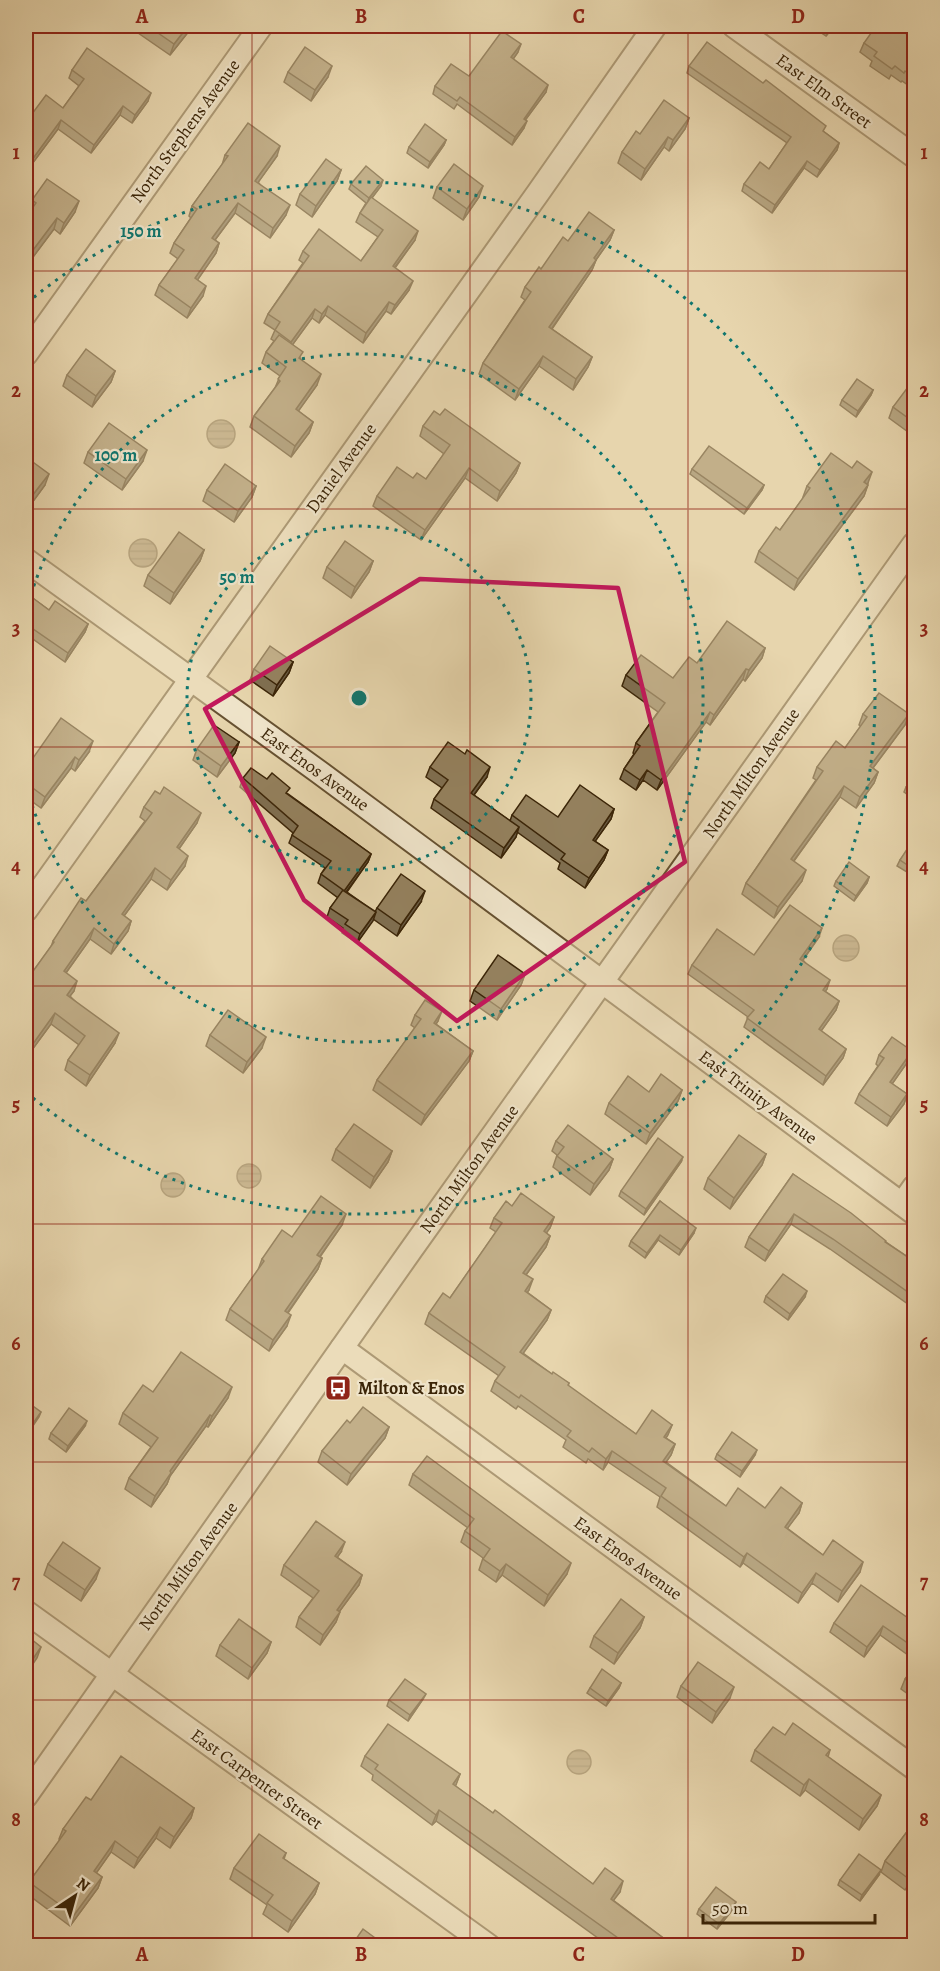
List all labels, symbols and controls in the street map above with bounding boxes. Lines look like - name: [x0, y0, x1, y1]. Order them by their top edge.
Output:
- text: A: [135, 3, 149, 30]
- text: B: [355, 3, 367, 30]
- text: C: [573, 3, 585, 30]
- text: D: [791, 3, 805, 30]
- street label: East Elm Street: [771, 48, 877, 134]
- street label: North Stephens Avenue: [125, 54, 245, 208]
- text: 1: [12, 139, 20, 166]
- text: 1: [920, 139, 928, 166]
- text: 150 m: [120, 219, 162, 243]
- text: 2: [11, 377, 21, 404]
- text: 2: [919, 377, 929, 404]
- street label: Daniel Avenue: [300, 418, 382, 518]
- text: 100 m: [95, 443, 137, 467]
- text: 50 m: [220, 565, 254, 589]
- text: 3: [12, 615, 20, 642]
- text: 3: [920, 615, 928, 642]
- centre of rings: [349, 688, 369, 708]
- street label: North Milton Avenue: [697, 703, 805, 843]
- street label: East Enos Avenue: [256, 721, 374, 817]
- text: 4: [11, 853, 21, 880]
- text: 4: [919, 853, 929, 880]
- street label: East Trinity Avenue: [694, 1044, 822, 1150]
- text: 5: [12, 1091, 20, 1118]
- text: 5: [920, 1091, 928, 1118]
- street label: North Milton Avenue: [414, 1100, 524, 1238]
- text: 6: [11, 1330, 21, 1357]
- text: 6: [919, 1330, 929, 1357]
- bus stop icon: Milton & Enos: [323, 1373, 353, 1403]
- place label: Milton & Enos: [358, 1376, 465, 1400]
- street label: North Milton Avenue: [133, 1497, 243, 1635]
- street label: East Enos Avenue: [569, 1510, 687, 1606]
- text: 7: [12, 1568, 21, 1595]
- text: 7: [920, 1568, 929, 1595]
- street label: East Carpenter Street: [186, 1723, 328, 1835]
- text: 8: [11, 1806, 21, 1833]
- text: 8: [919, 1806, 929, 1833]
- north arrow: [45, 1866, 105, 1926]
- text: N: [72, 1872, 95, 1897]
- scale bar: [703, 1887, 876, 1925]
- text: 50 m: [712, 1896, 748, 1920]
- text: A: [135, 1941, 149, 1968]
- text: B: [355, 1941, 367, 1968]
- text: C: [573, 1941, 585, 1968]
- text: D: [791, 1941, 805, 1968]

